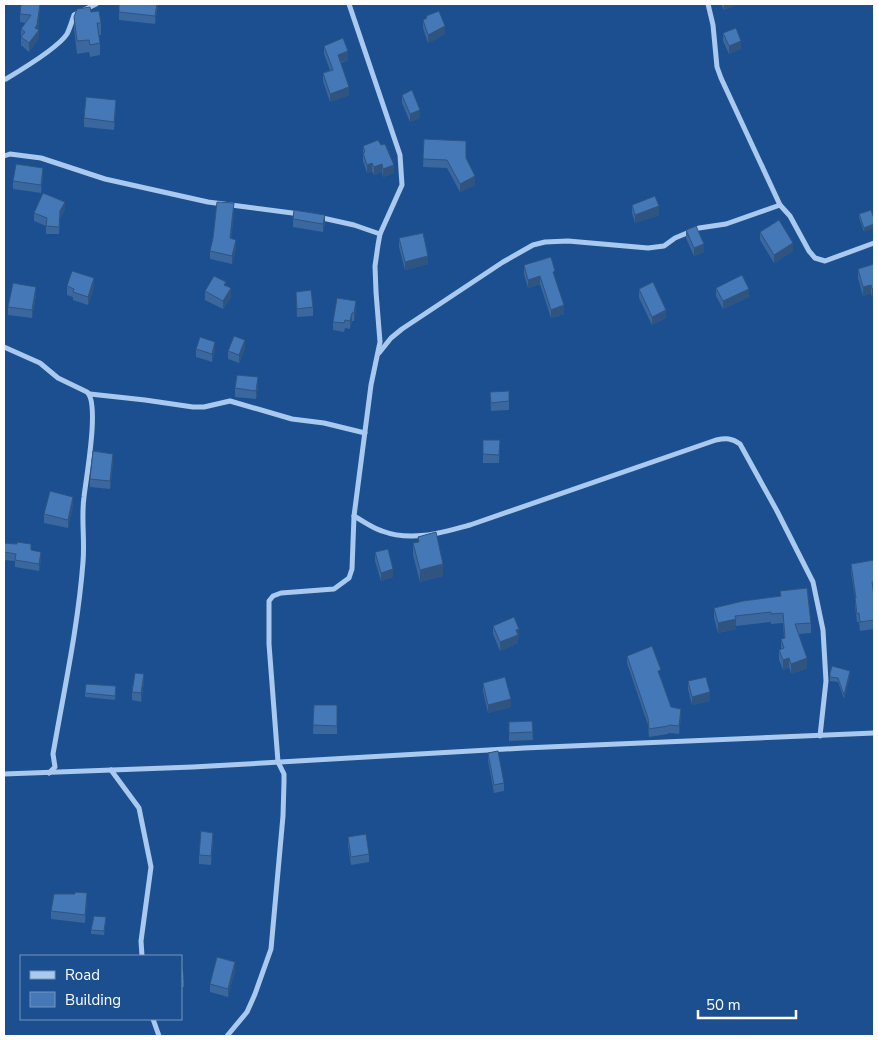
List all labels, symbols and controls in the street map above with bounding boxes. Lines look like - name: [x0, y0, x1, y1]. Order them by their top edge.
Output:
- legend: [20, 955, 182, 1020]
- text: Road: [65, 965, 100, 985]
- scale bar: [698, 988, 796, 1020]
- text: Building: [65, 990, 121, 1010]
- text: 50 m: [706, 995, 741, 1015]

